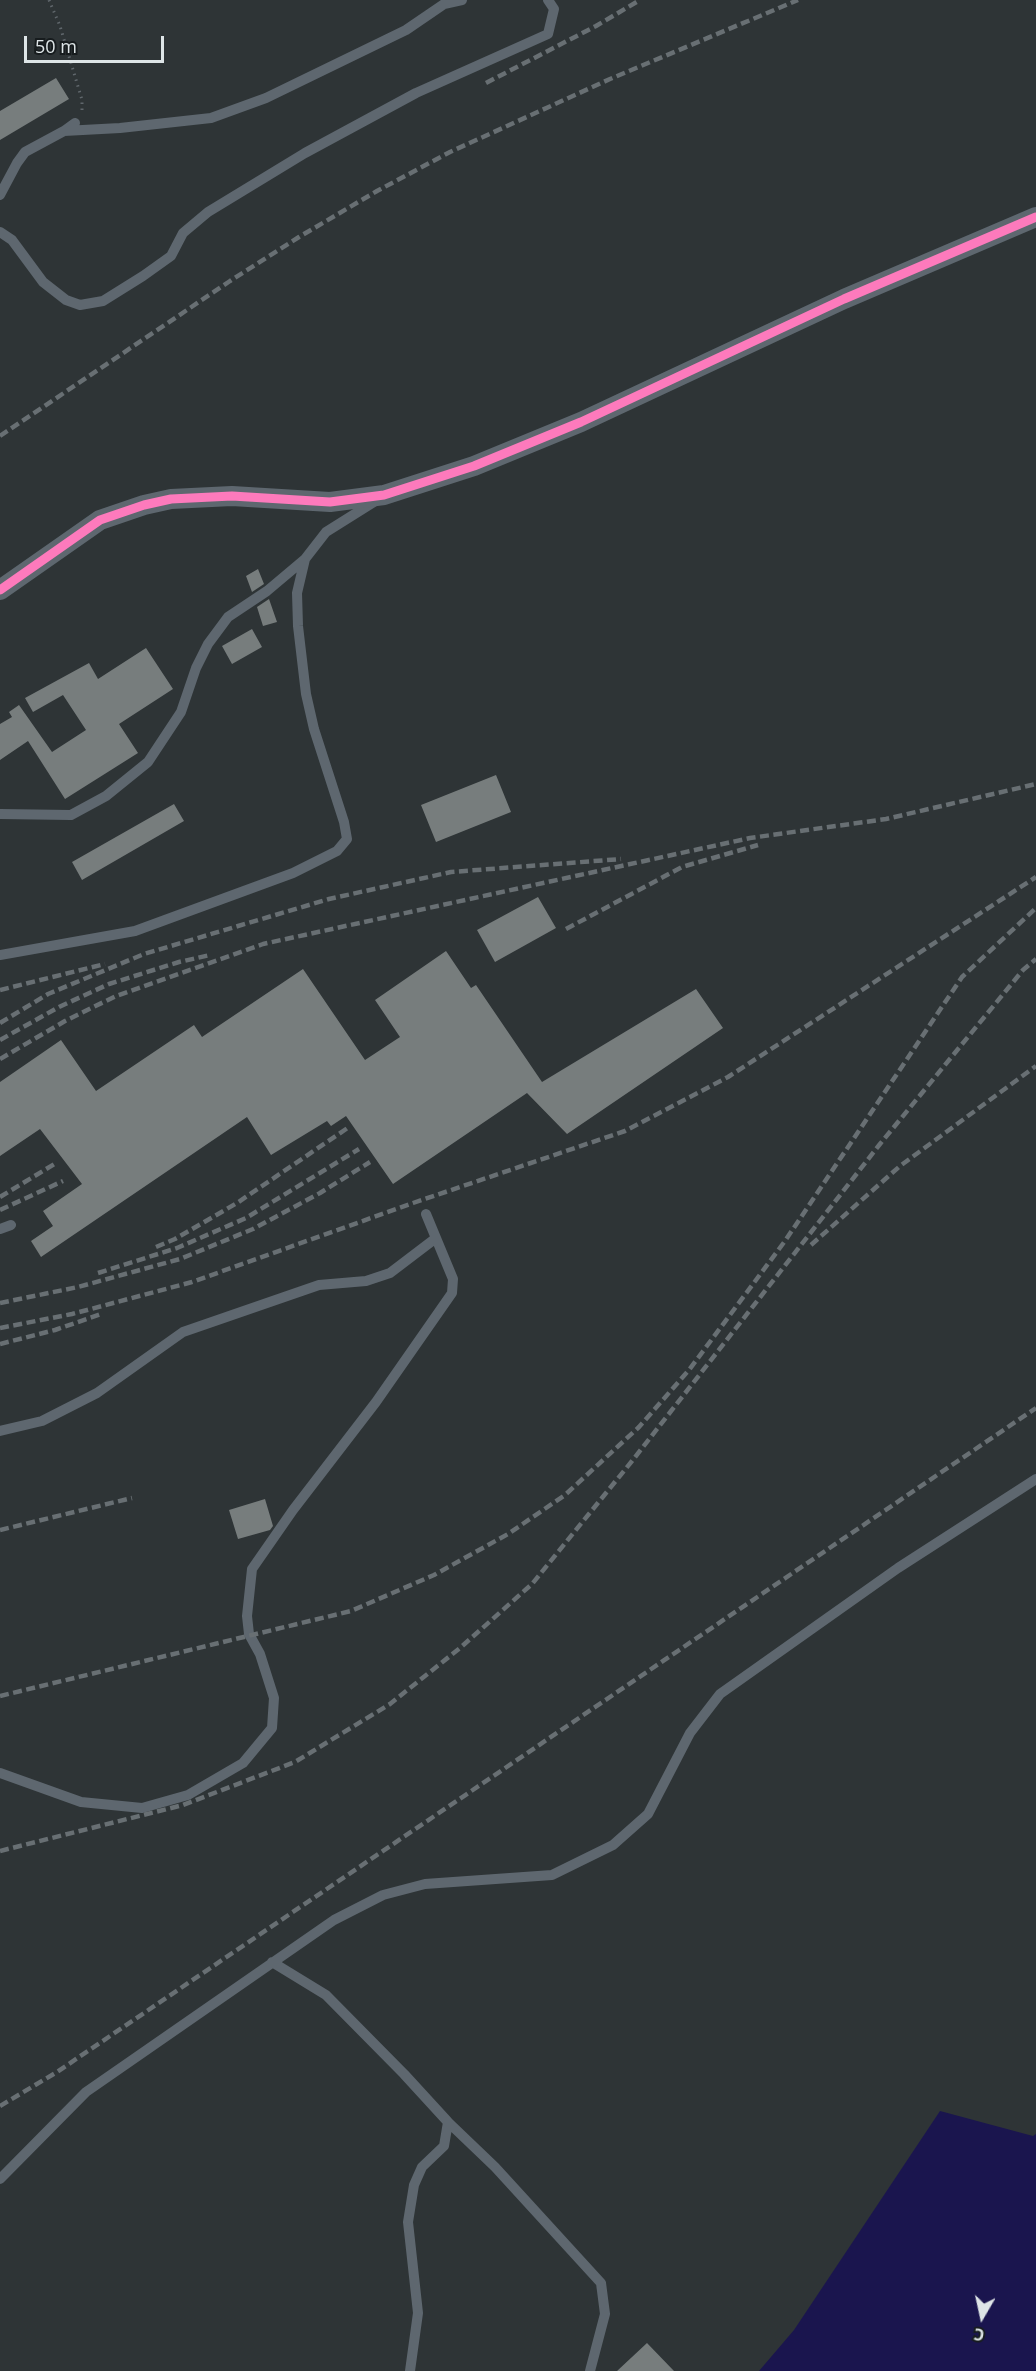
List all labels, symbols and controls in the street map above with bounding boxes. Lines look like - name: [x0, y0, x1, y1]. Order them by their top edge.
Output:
- scale bar: [27, 24, 166, 62]
- text: 50 m: [35, 34, 77, 58]
- north arrow: [952, 2287, 1012, 2347]
- text: С: [972, 2323, 986, 2346]

